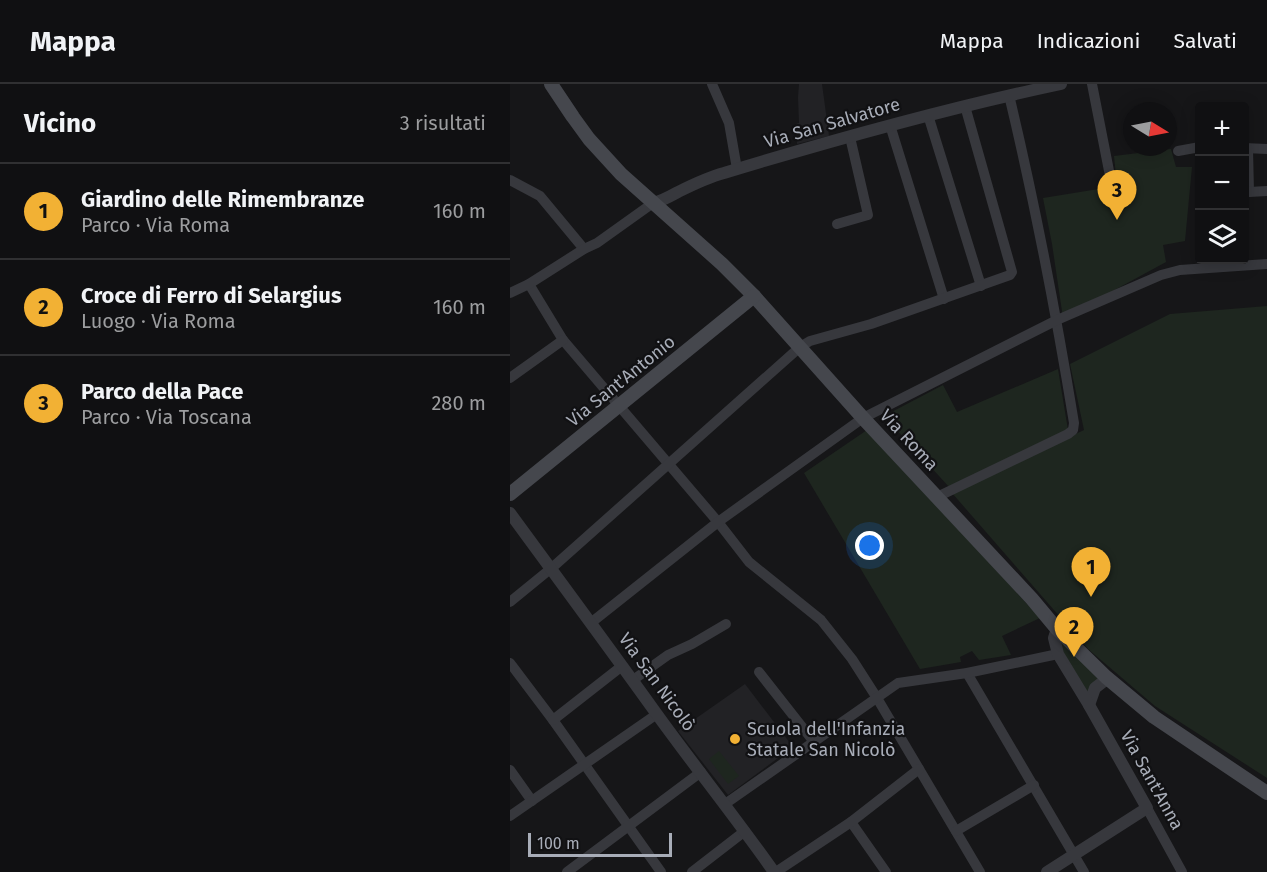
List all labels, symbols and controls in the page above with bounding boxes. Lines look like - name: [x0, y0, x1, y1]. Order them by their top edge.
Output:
- text: Mappa: [30, 25, 116, 58]
- text: Mappa: [940, 28, 1004, 54]
- text: Indicazioni: [1037, 28, 1140, 54]
- text: Salvati: [1173, 28, 1237, 54]
- street label: Via San Salvatore: [761, 93, 903, 153]
- north arrow: [1123, 102, 1177, 156]
- map controls: [1195, 102, 1249, 264]
- button: +: [1195, 102, 1249, 156]
- text: Vicino: [24, 108, 96, 139]
- text: 3 risultati: [400, 111, 486, 135]
- button: −: [1195, 156, 1249, 210]
- pin: 3: [1098, 170, 1136, 220]
- text: Giardino delle Rimembranze: [81, 186, 365, 213]
- text: 1: [39, 199, 48, 223]
- text: 160 m: [433, 199, 486, 223]
- button: layers: [1195, 210, 1249, 264]
- text: Parco · Via Roma: [81, 213, 230, 237]
- text: Croce di Ferro di Selargius: [81, 282, 342, 309]
- text: 2: [38, 295, 49, 319]
- text: 160 m: [433, 295, 486, 319]
- text: Luogo · Via Roma: [81, 309, 236, 333]
- street label: Via Sant'Antonio: [562, 331, 680, 431]
- text: Parco della Pace: [81, 378, 243, 405]
- text: 3: [38, 391, 49, 415]
- text: 280 m: [431, 391, 486, 415]
- text: Parco · Via Toscana: [81, 405, 252, 429]
- street label: Via Roma: [875, 405, 943, 475]
- your location: [855, 531, 884, 560]
- pin: 1: [1072, 548, 1110, 597]
- pin: 2: [1054, 608, 1094, 657]
- street label: Via San Nicolò: [614, 628, 700, 736]
- place label: Scuola dell'Infanzia Statale San Nicolò: [747, 718, 905, 761]
- street label: Via Sant'Anna: [1116, 726, 1188, 834]
- marker: Scuola dell'Infanzia Statale San Nicolò: [728, 732, 742, 746]
- scale bar: [528, 830, 672, 858]
- text: 100 m: [537, 834, 580, 853]

